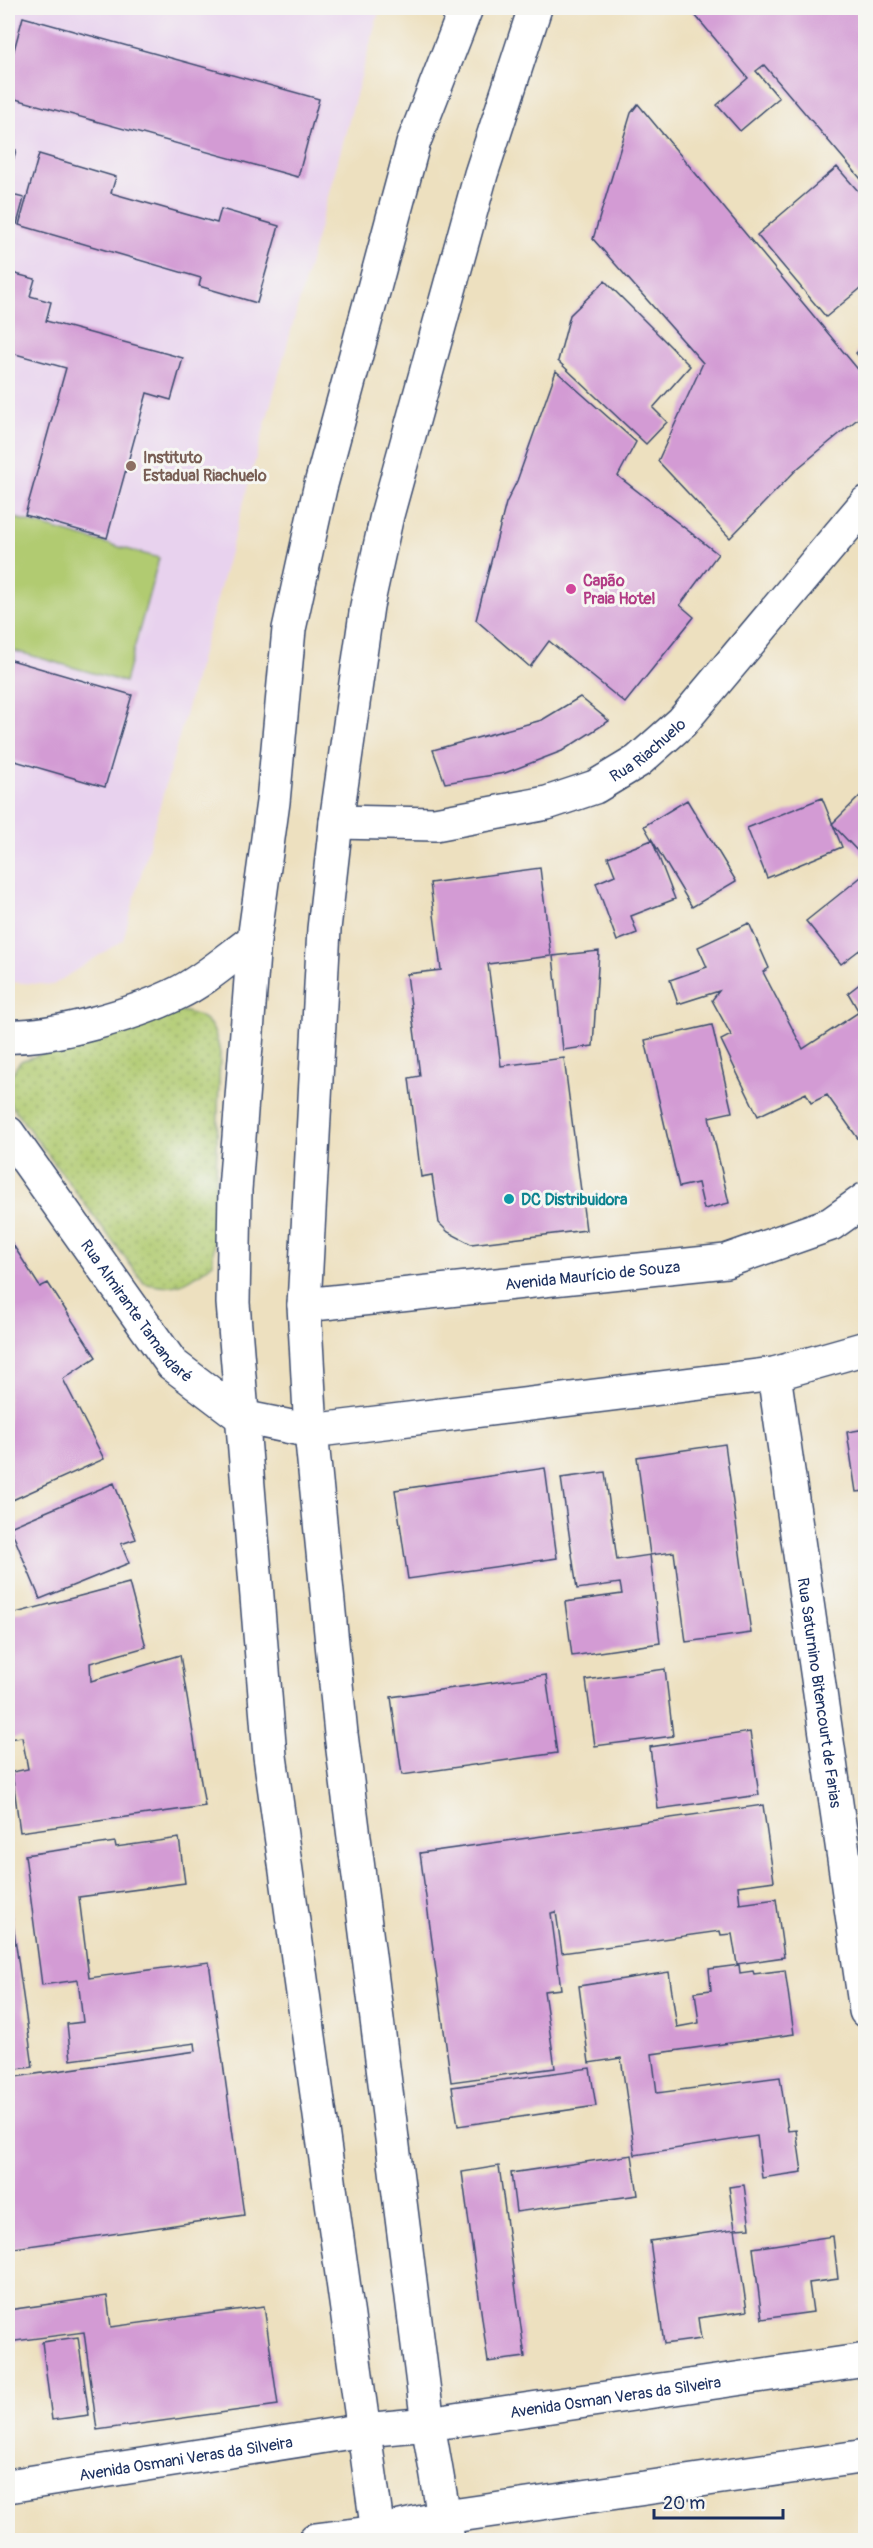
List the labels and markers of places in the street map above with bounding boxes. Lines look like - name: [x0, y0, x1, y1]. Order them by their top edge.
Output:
- place label: Instituto Estadual Riachuelo: [143, 448, 267, 486]
- marker: Instituto Estadual Riachuelo: [124, 459, 138, 473]
- place label: Capão Praia Hotel: [583, 571, 655, 609]
- marker: Capão Praia Hotel: [564, 582, 578, 596]
- place label: DC Distribuidora: [521, 1190, 628, 1210]
- marker: DC Distribuidora: [502, 1192, 516, 1206]

